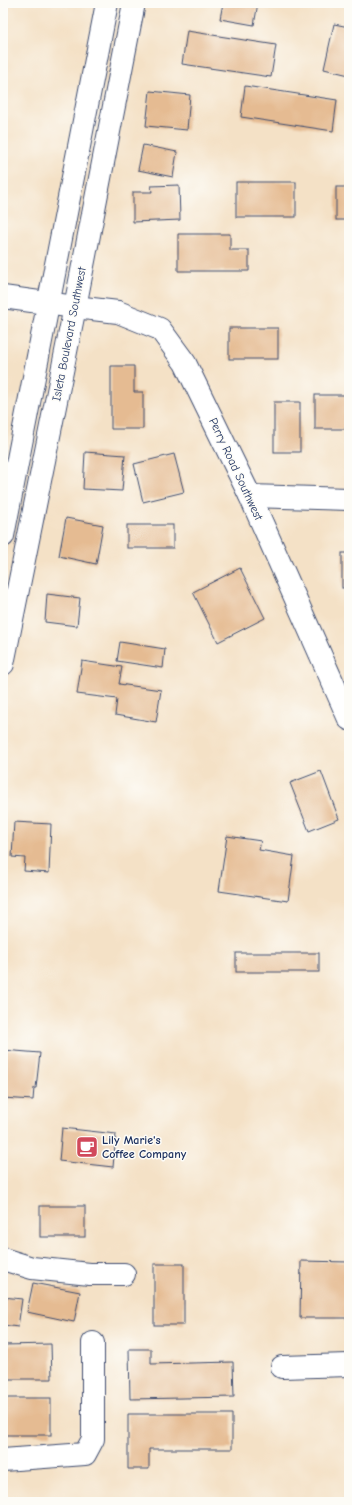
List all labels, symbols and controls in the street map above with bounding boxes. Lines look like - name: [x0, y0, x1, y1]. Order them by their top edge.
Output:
- street label: Isleta Boulevard Southwest: [49, 265, 89, 402]
- street label: Perry Road Southwest: [206, 416, 266, 523]
- place label: Lily Marie's Coffee Company: [102, 1133, 187, 1161]
- cafe icon: Lily Marie's Coffee Company: [74, 1134, 100, 1160]

